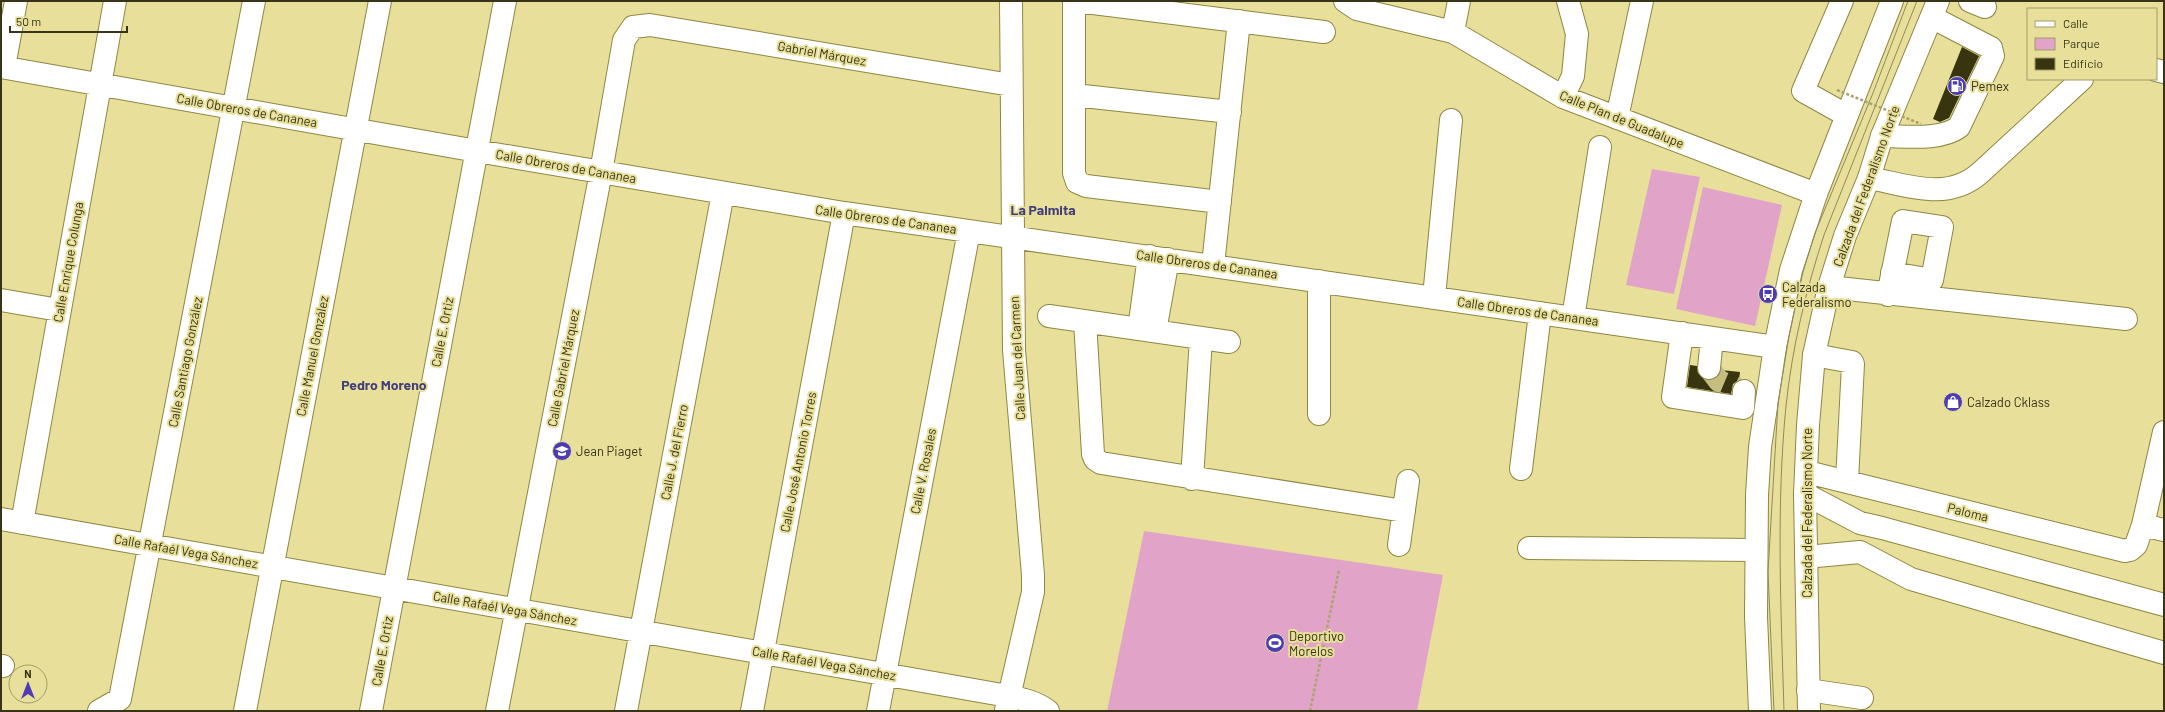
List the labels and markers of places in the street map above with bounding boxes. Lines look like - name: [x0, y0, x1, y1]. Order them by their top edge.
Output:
- fuel station icon: Pemex: [1946, 75, 1968, 97]
- place label: Pemex: [1971, 78, 2009, 94]
- place label: Calzada Federalismo: [1782, 279, 1851, 310]
- bus stop icon: Calzada Federalismo: [1757, 283, 1779, 305]
- shop icon: Calzado Cklass: [1942, 391, 1964, 413]
- place label: Calzado Cklass: [1967, 394, 2050, 410]
- school or university icon: Jean Piaget: [551, 440, 573, 462]
- place label: Jean Piaget: [576, 443, 643, 459]
- place label: Deportivo Morelos: [1289, 628, 1344, 659]
- sports icon: Deportivo Morelos: [1264, 632, 1286, 654]

